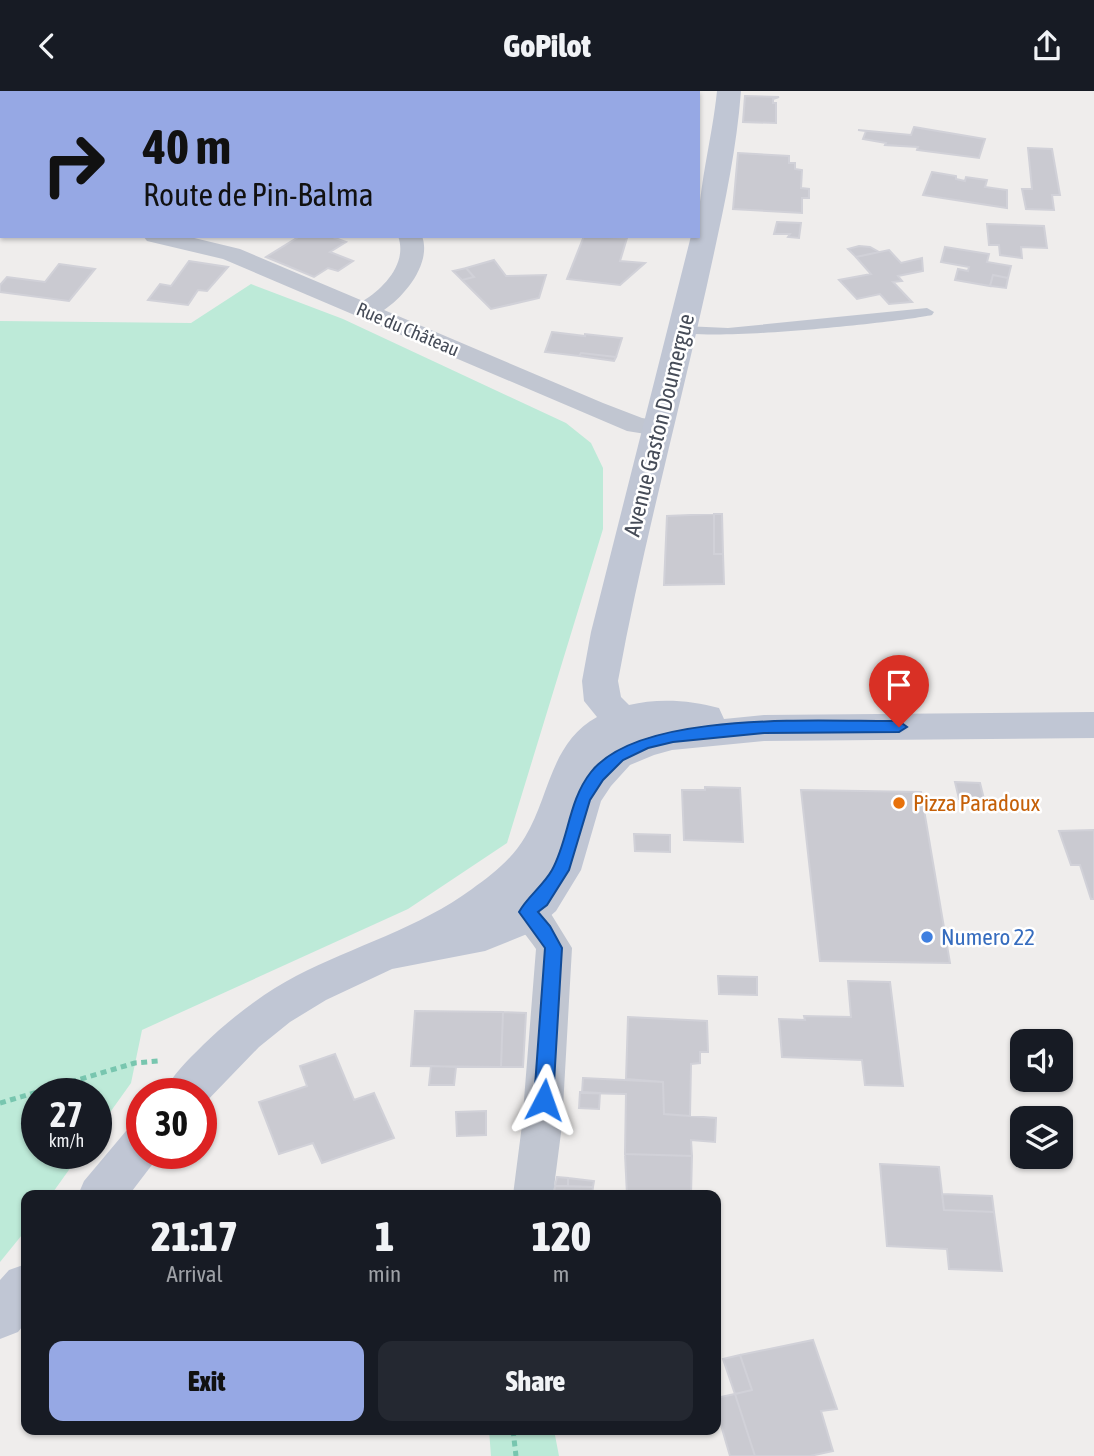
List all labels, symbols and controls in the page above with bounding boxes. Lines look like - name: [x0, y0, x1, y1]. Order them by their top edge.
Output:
- icon: back: [28, 27, 66, 65]
- text: GoPilot: [503, 27, 591, 64]
- icon: share: [1028, 27, 1066, 65]
- text: 40 m: [143, 118, 231, 174]
- icon: right: [28, 119, 119, 210]
- text: Route de Pin-Balma: [143, 176, 374, 213]
- street label: Rue du Château: [353, 298, 463, 360]
- street label: Avenue Gaston Doumergue: [619, 311, 699, 539]
- pin: [869, 655, 929, 727]
- icon: arrive: [880, 666, 918, 704]
- place label: Pizza Paradoux: [913, 790, 1040, 816]
- marker: Pizza Paradoux: [891, 795, 907, 811]
- place label: Numero 22: [941, 924, 1035, 950]
- marker: Numero 22: [919, 929, 935, 945]
- map controls: [1010, 1029, 1073, 1169]
- button: sound: [1010, 1029, 1073, 1092]
- position arrow: [507, 1063, 581, 1137]
- speed limit sign: 30: [126, 1078, 217, 1169]
- text: 27: [50, 1094, 83, 1134]
- button: layers: [1010, 1106, 1073, 1169]
- text: km/h: [49, 1130, 84, 1151]
- text: 21:17: [151, 1212, 238, 1260]
- text: 1: [375, 1212, 394, 1260]
- text: 120: [531, 1212, 591, 1260]
- text: Arrival: [166, 1261, 223, 1287]
- text: min: [368, 1261, 401, 1287]
- text: m: [553, 1261, 569, 1287]
- button: Exit: [49, 1341, 364, 1421]
- button: Share: [378, 1341, 693, 1421]

